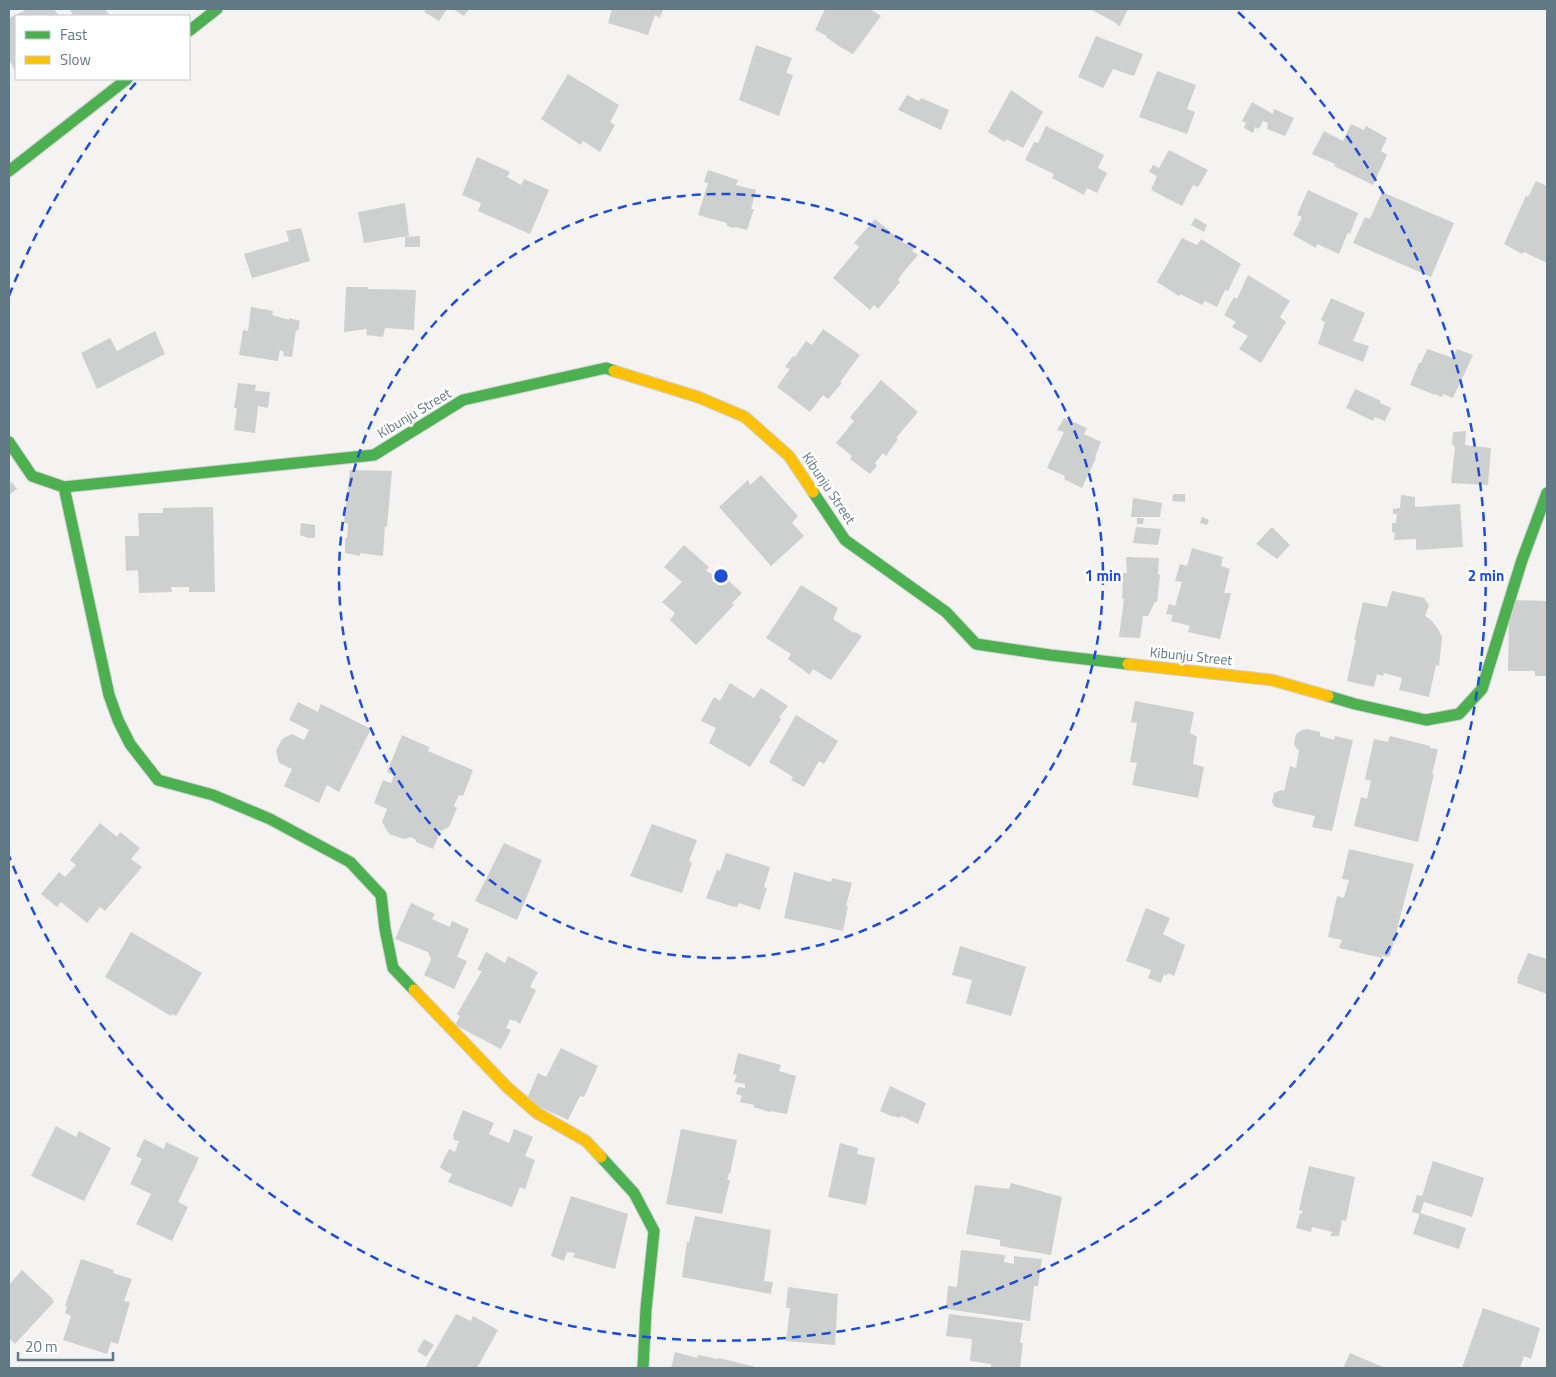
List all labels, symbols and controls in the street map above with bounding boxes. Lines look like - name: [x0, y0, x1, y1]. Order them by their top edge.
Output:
- legend: [15, 15, 190, 80]
- text: Fast: [60, 23, 88, 46]
- text: Slow: [60, 48, 91, 71]
- street label: Kibunju Street: [373, 382, 455, 443]
- street label: Kibunju Street: [797, 447, 861, 528]
- text: 1 min: [1085, 564, 1121, 587]
- text: 2 min: [1468, 564, 1504, 587]
- centre of rings: [712, 567, 730, 585]
- street label: Kibunju Street: [1149, 641, 1234, 670]
- scale bar: [18, 1330, 112, 1362]
- text: 20 m: [25, 1335, 58, 1358]

